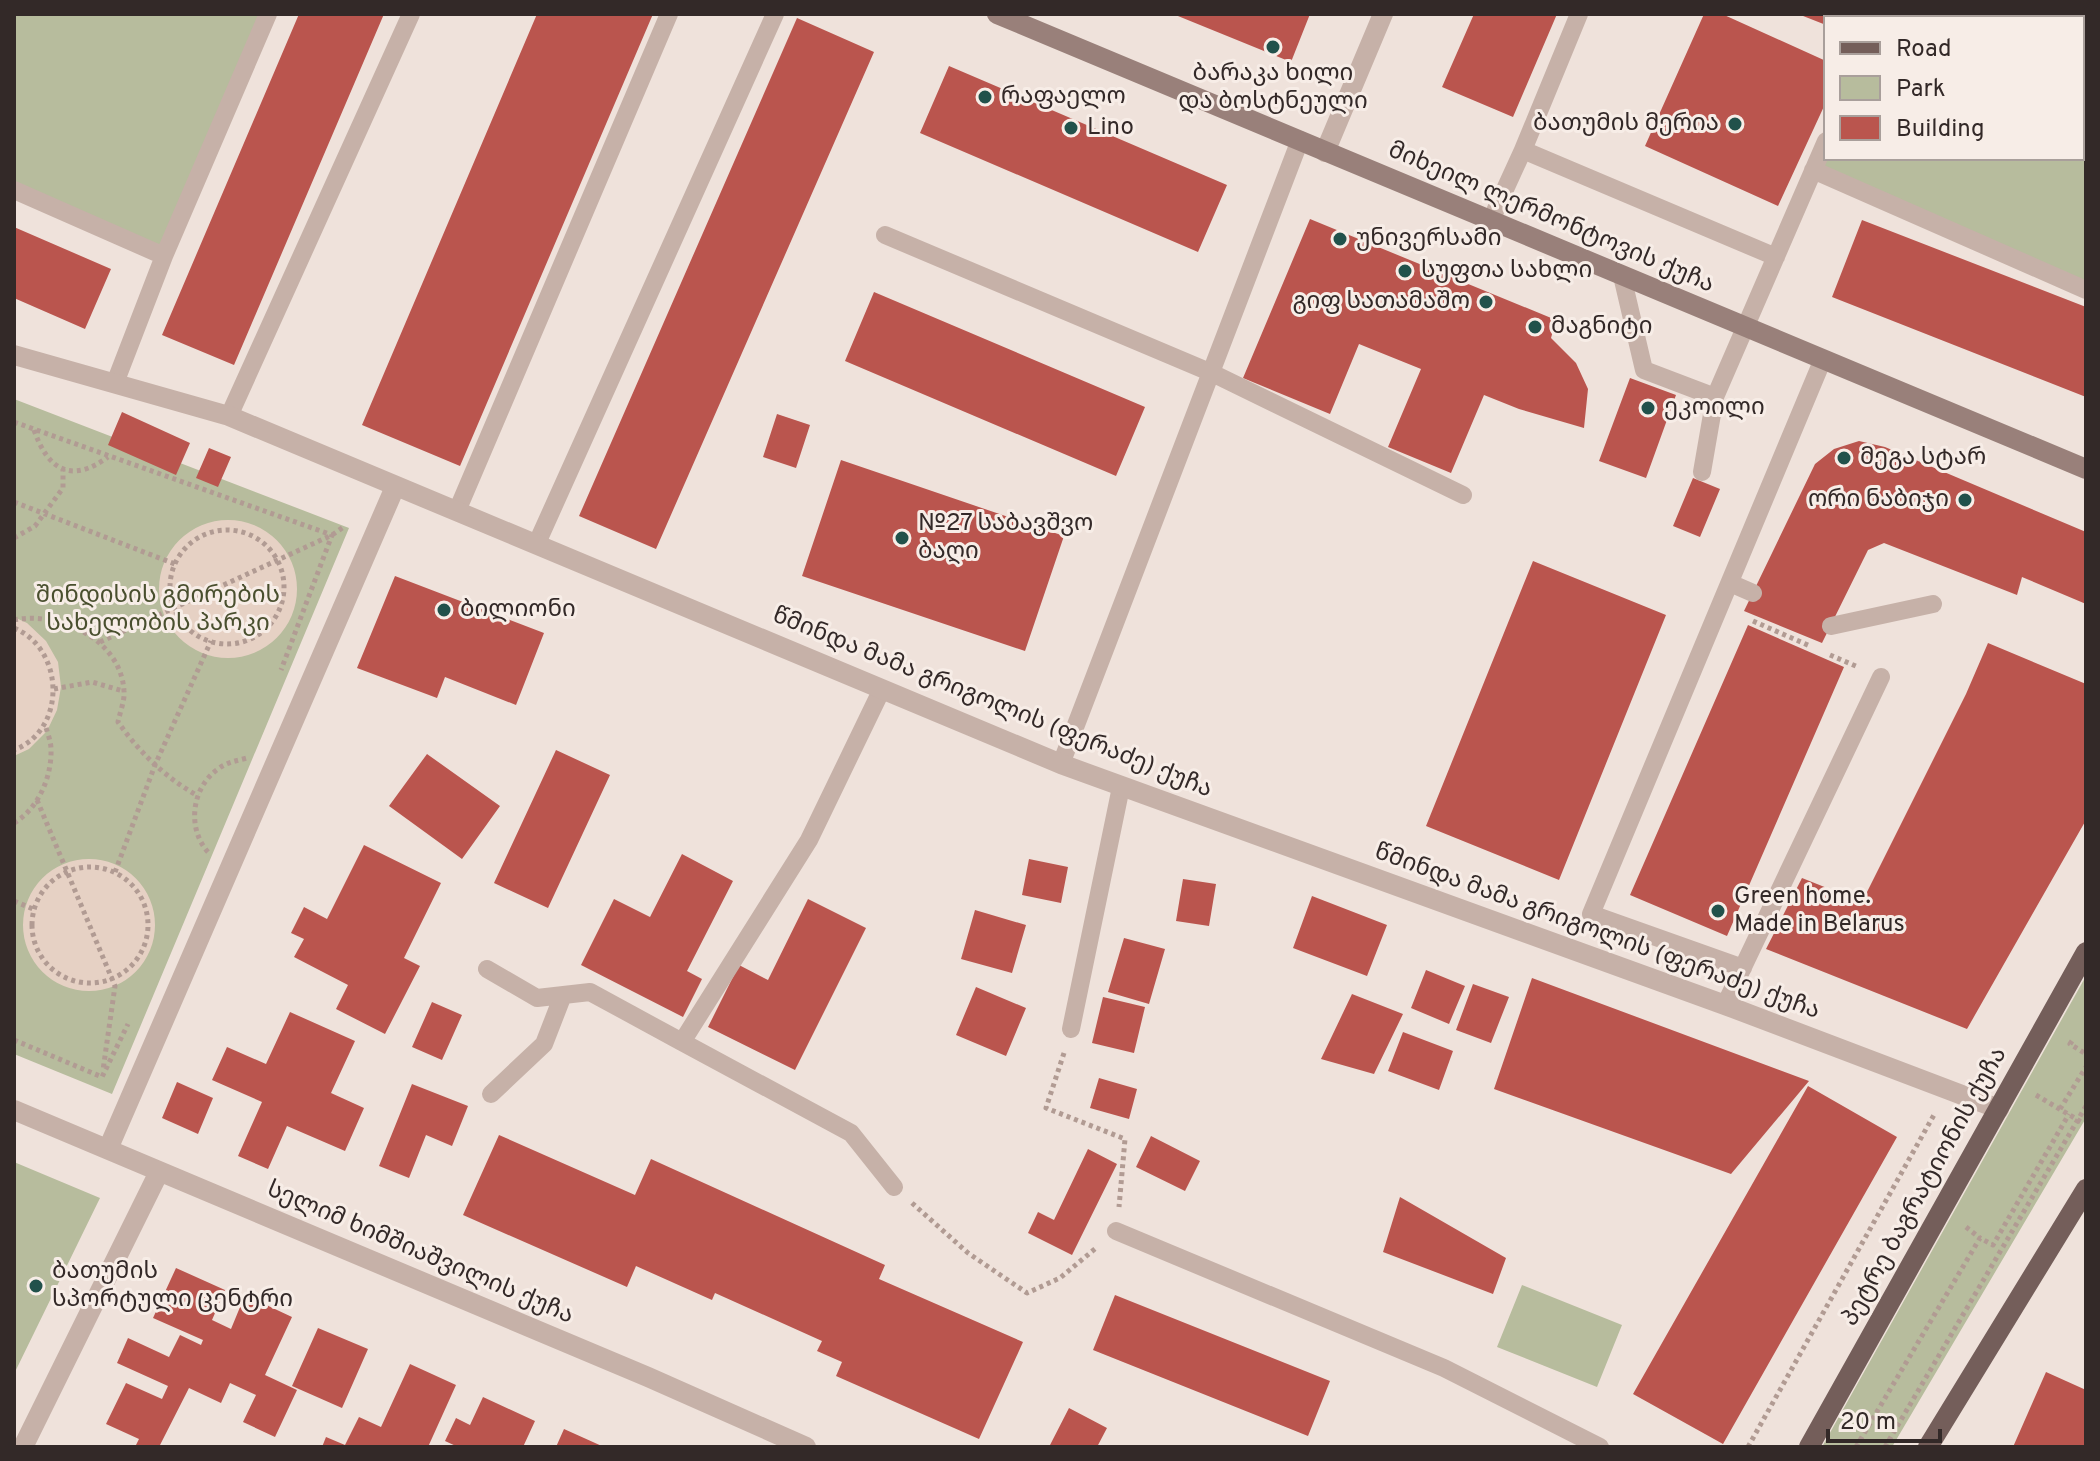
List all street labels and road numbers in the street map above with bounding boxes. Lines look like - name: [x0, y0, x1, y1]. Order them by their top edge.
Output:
- street label: მიხეილ ლერმონტოვის ქუჩა: [1384, 136, 1718, 300]
- street label: წმინდა მამა გრიგოლის (ფერაძე) ქუჩა: [768, 601, 1216, 805]
- street label: წმინდა მამა გრიგოლის (ფერაძე) ქუჩა: [1370, 837, 1824, 1027]
- street label: პეტრე ბაგრატიონის ქუჩა: [1836, 1042, 2014, 1332]
- street label: სელიმ ხიმშიაშვილის ქუჩა: [262, 1175, 578, 1331]

